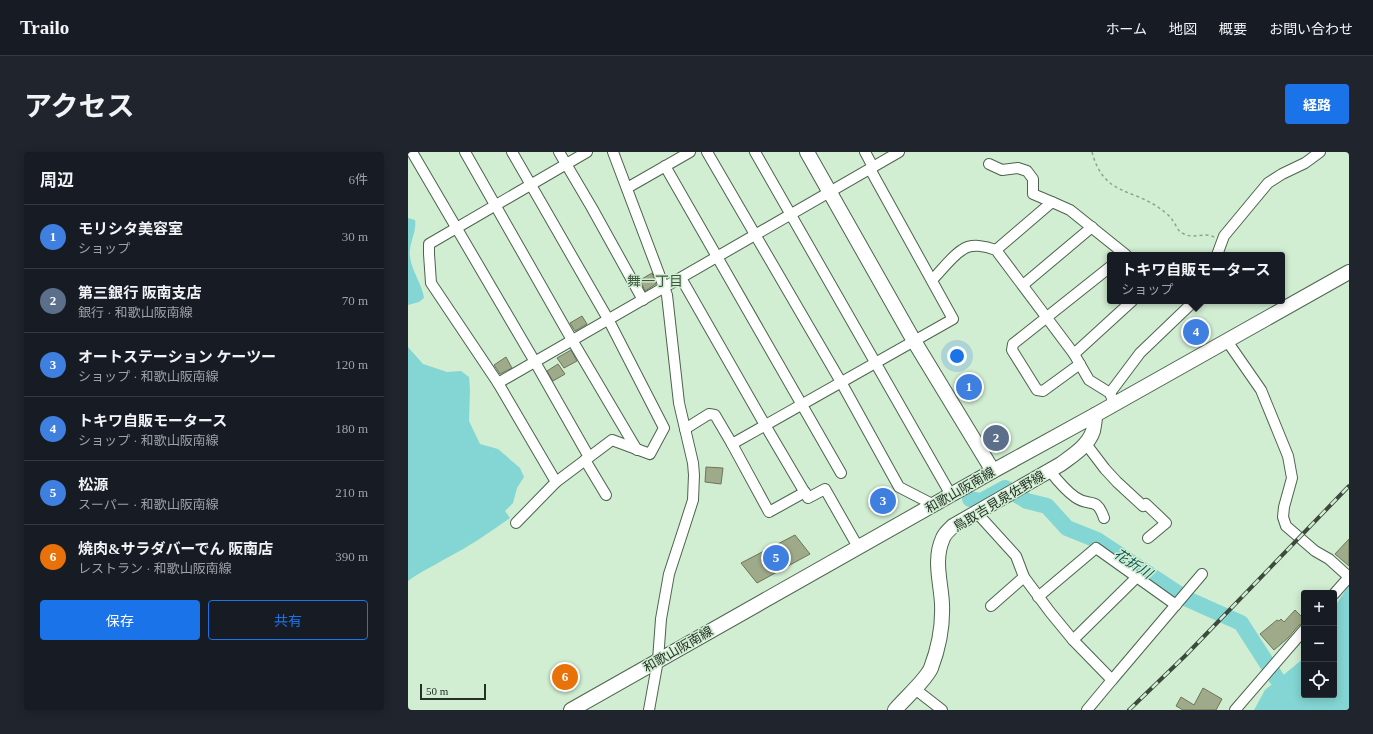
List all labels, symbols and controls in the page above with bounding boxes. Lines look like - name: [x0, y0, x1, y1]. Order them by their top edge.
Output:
- text: Trailo: [20, 17, 69, 38]
- text: ホーム: [1105, 22, 1147, 37]
- text: 地図: [1169, 22, 1197, 37]
- text: 概要: [1219, 22, 1247, 37]
- text: お問い合わせ: [1269, 22, 1353, 37]
- button: 経路: [1285, 84, 1349, 124]
- text: アクセス: [24, 91, 135, 122]
- text: 周辺: [40, 171, 74, 190]
- text: 6件: [348, 172, 368, 187]
- text: モリシタ美容室: [78, 221, 183, 237]
- text: 1: [50, 229, 56, 244]
- text: 30 m: [342, 229, 368, 244]
- text: ショップ: [78, 241, 130, 256]
- popup: [1107, 252, 1285, 304]
- text: トキワ自販モータース: [1121, 262, 1271, 278]
- district label: 舞一丁目: [627, 274, 683, 289]
- text: ショップ: [1121, 282, 1173, 297]
- text: 第三銀行 阪南支店: [78, 285, 202, 301]
- text: 2: [50, 293, 56, 308]
- text: 70 m: [342, 293, 368, 308]
- text: 銀行 · 和歌山阪南線: [78, 305, 193, 320]
- pin: 4: [1183, 317, 1209, 347]
- your location: [947, 346, 967, 366]
- text: オートステーション ケーツー: [78, 349, 276, 365]
- text: 3: [50, 357, 56, 372]
- text: 120 m: [335, 357, 368, 372]
- text: ショップ · 和歌山阪南線: [78, 369, 219, 384]
- pin: 1: [956, 372, 982, 402]
- text: トキワ自販モータース: [78, 413, 227, 429]
- text: 4: [50, 421, 56, 436]
- text: 180 m: [335, 421, 368, 436]
- pin: 2: [983, 423, 1009, 453]
- text: ショップ · 和歌山阪南線: [78, 433, 219, 448]
- street label: 和歌山阪南線: [922, 464, 998, 516]
- street label: 鳥取吉見泉佐野線: [951, 468, 1047, 534]
- text: 松源: [78, 477, 108, 493]
- text: 5: [50, 485, 56, 500]
- text: 210 m: [335, 485, 368, 500]
- pin: 3: [870, 486, 896, 516]
- text: スーパー · 和歌山阪南線: [78, 497, 219, 512]
- text: 焼肉&サラダバーでん 阪南店: [78, 541, 273, 557]
- pin: 5: [763, 543, 789, 573]
- water label: 花折川: [1111, 546, 1156, 583]
- text: 6: [50, 549, 56, 564]
- text: 390 m: [335, 549, 368, 564]
- text: レストラン · 和歌山阪南線: [78, 561, 232, 576]
- map controls: [1301, 590, 1337, 698]
- button: +: [1301, 590, 1337, 626]
- button: 保存: [40, 600, 200, 640]
- button: 共有: [208, 600, 368, 640]
- street label: 和歌山阪南線: [640, 623, 716, 675]
- button: −: [1301, 626, 1337, 662]
- pin: 6: [552, 662, 578, 692]
- button: locate: [1301, 662, 1337, 698]
- scale bar: [420, 682, 486, 701]
- text: 50 m: [426, 685, 448, 697]

